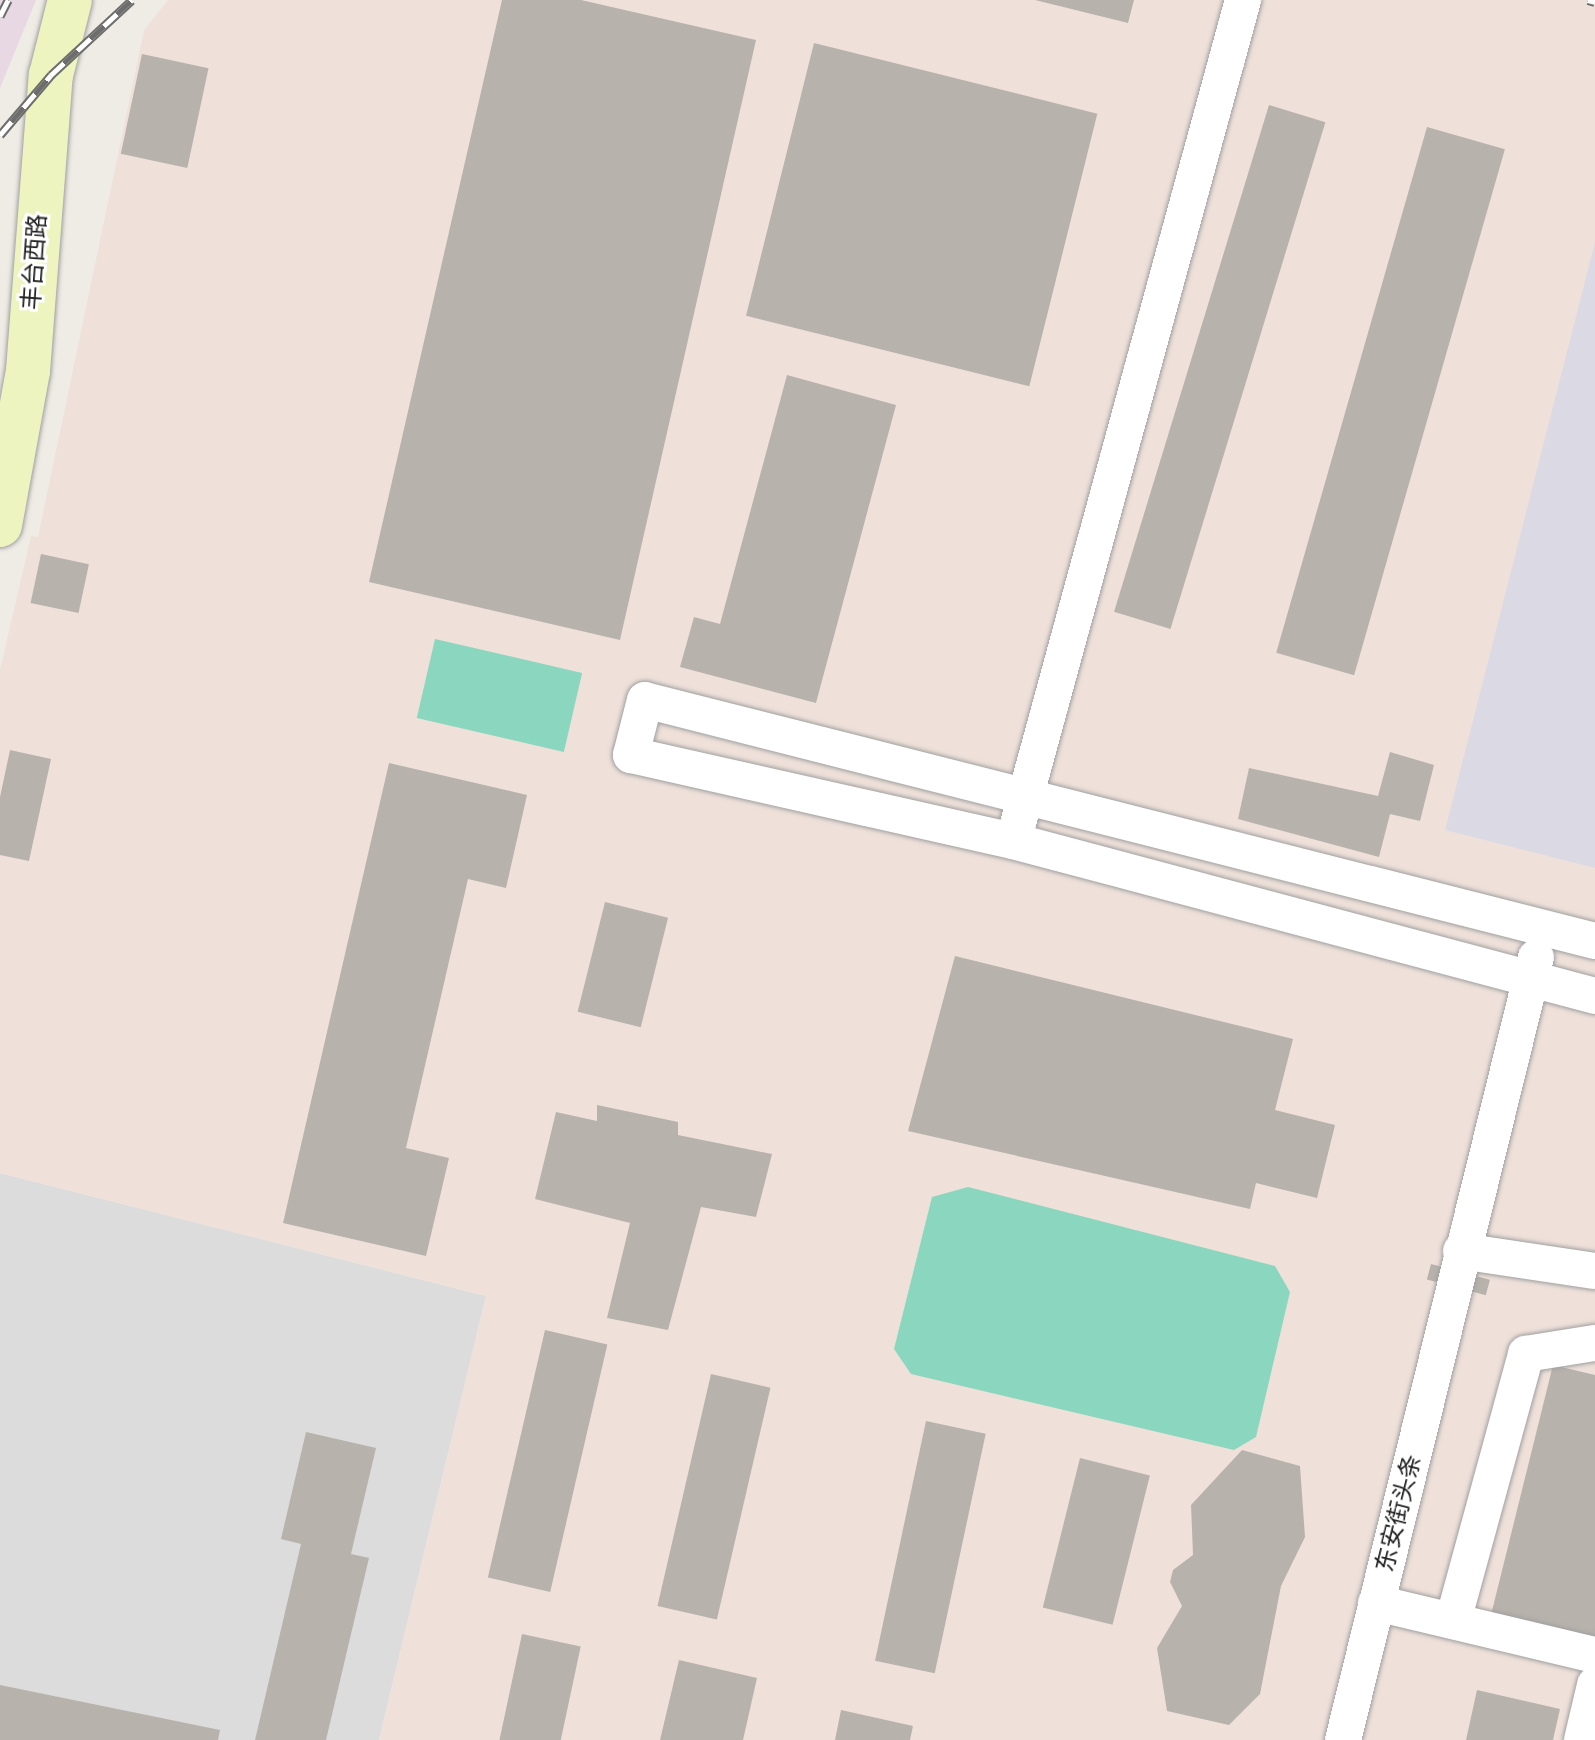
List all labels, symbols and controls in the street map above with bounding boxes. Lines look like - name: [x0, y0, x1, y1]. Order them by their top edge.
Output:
- street label: 丰台西路: [16, 213, 52, 311]
- street label: 东安街头条: [1370, 1451, 1426, 1575]

